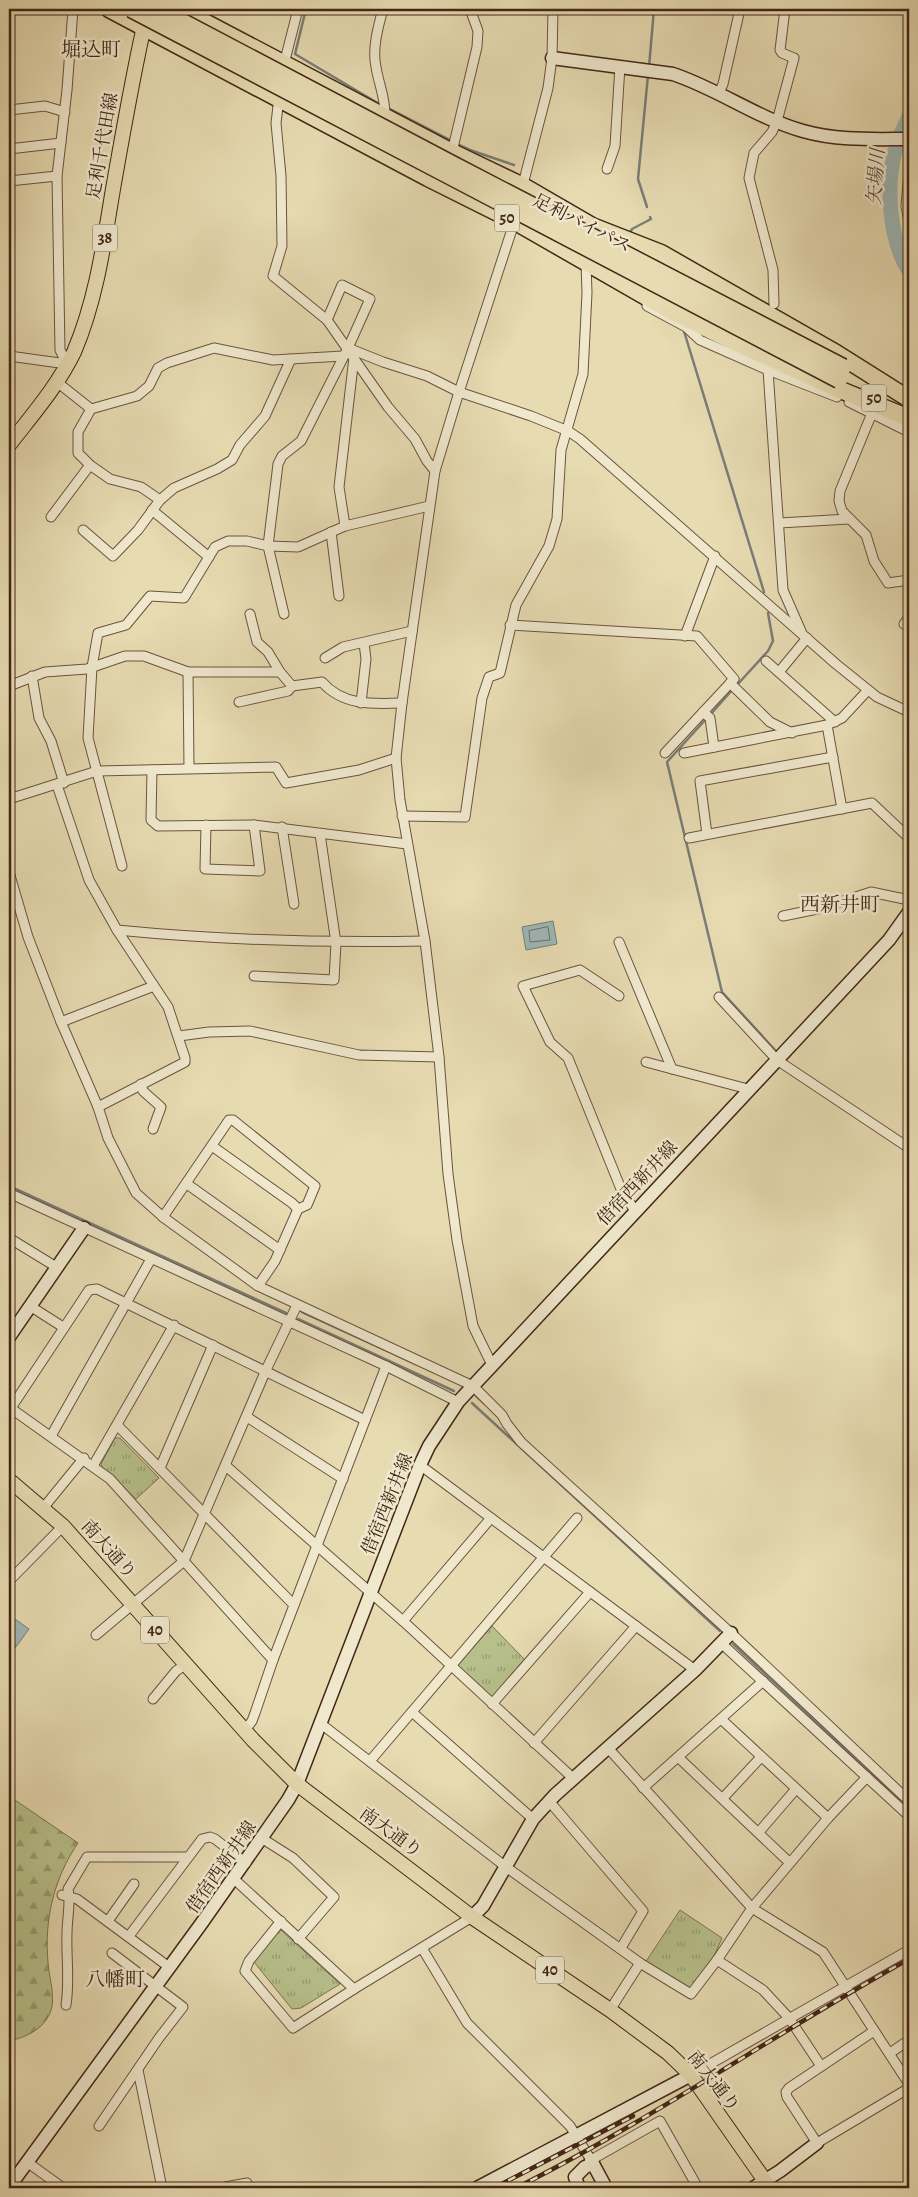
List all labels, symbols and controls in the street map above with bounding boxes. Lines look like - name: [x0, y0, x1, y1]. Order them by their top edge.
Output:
- district label: 堀込町: [61, 36, 121, 63]
- street label: 足利千代田線: [81, 91, 123, 201]
- water label: 矢場川: [861, 146, 891, 206]
- street label: 足利バイパス: [529, 188, 635, 258]
- road number: 50: [494, 204, 520, 232]
- road number: 38: [92, 224, 118, 252]
- road number: 50: [862, 384, 886, 412]
- district label: 西新井町: [800, 891, 880, 918]
- street label: 借宿西新井線: [591, 1135, 683, 1231]
- street label: 借宿西新井線: [356, 1449, 418, 1559]
- street label: 南大通り: [76, 1514, 142, 1584]
- road number: 40: [141, 1616, 169, 1644]
- street label: 南大通り: [355, 1801, 427, 1863]
- street label: 借宿西新井線: [180, 1816, 262, 1918]
- road number: 40: [536, 1956, 564, 1984]
- district label: 八幡町: [85, 1966, 145, 1993]
- street label: 南大通り: [682, 2045, 746, 2117]

